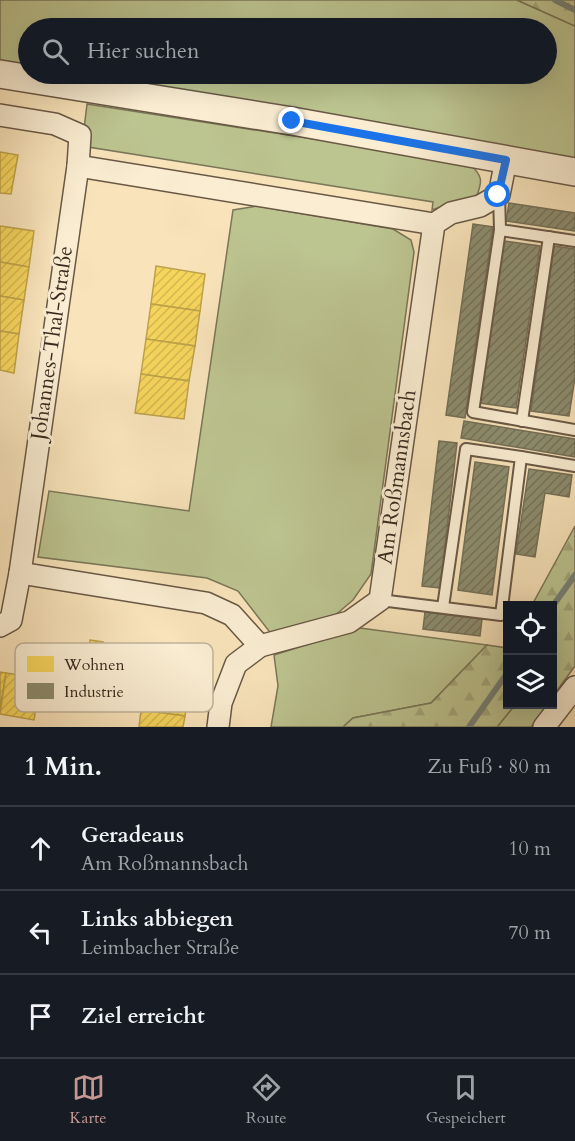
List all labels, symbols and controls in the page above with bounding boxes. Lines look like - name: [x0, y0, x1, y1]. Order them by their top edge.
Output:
- search box: [18, 18, 557, 84]
- icon: search: [39, 35, 72, 68]
- text: Hier suchen: [87, 36, 200, 66]
- route end: [278, 107, 304, 133]
- route start: [484, 181, 510, 207]
- street label: Johannes-Thal-Straße: [24, 244, 80, 445]
- street label: Am Roßmannsbach: [370, 387, 424, 566]
- map controls: [503, 601, 557, 709]
- button: locate: [503, 601, 557, 655]
- legend: [15, 643, 213, 712]
- text: Wohnen: [63, 654, 125, 676]
- button: layers: [503, 655, 557, 709]
- text: Industrie: [64, 681, 124, 703]
- text: 1 Min.: [24, 749, 102, 784]
- text: Zu Fuß · 80 m: [428, 753, 551, 780]
- text: Geradeaus: [81, 820, 184, 850]
- icon: ahead: [24, 832, 57, 865]
- text: 10 m: [508, 835, 551, 862]
- text: Am Roßmannsbach: [81, 850, 249, 877]
- text: Links abbiegen: [81, 904, 233, 934]
- icon: left: [24, 916, 57, 949]
- text: 70 m: [508, 919, 551, 946]
- text: Leimbacher Straße: [81, 934, 239, 961]
- icon: arrive: [24, 1000, 57, 1033]
- text: Ziel erreicht: [81, 1001, 205, 1031]
- tab: Karte: [70, 1071, 107, 1129]
- tab: Route: [246, 1071, 287, 1129]
- tab: Gespeichert: [426, 1071, 505, 1129]

